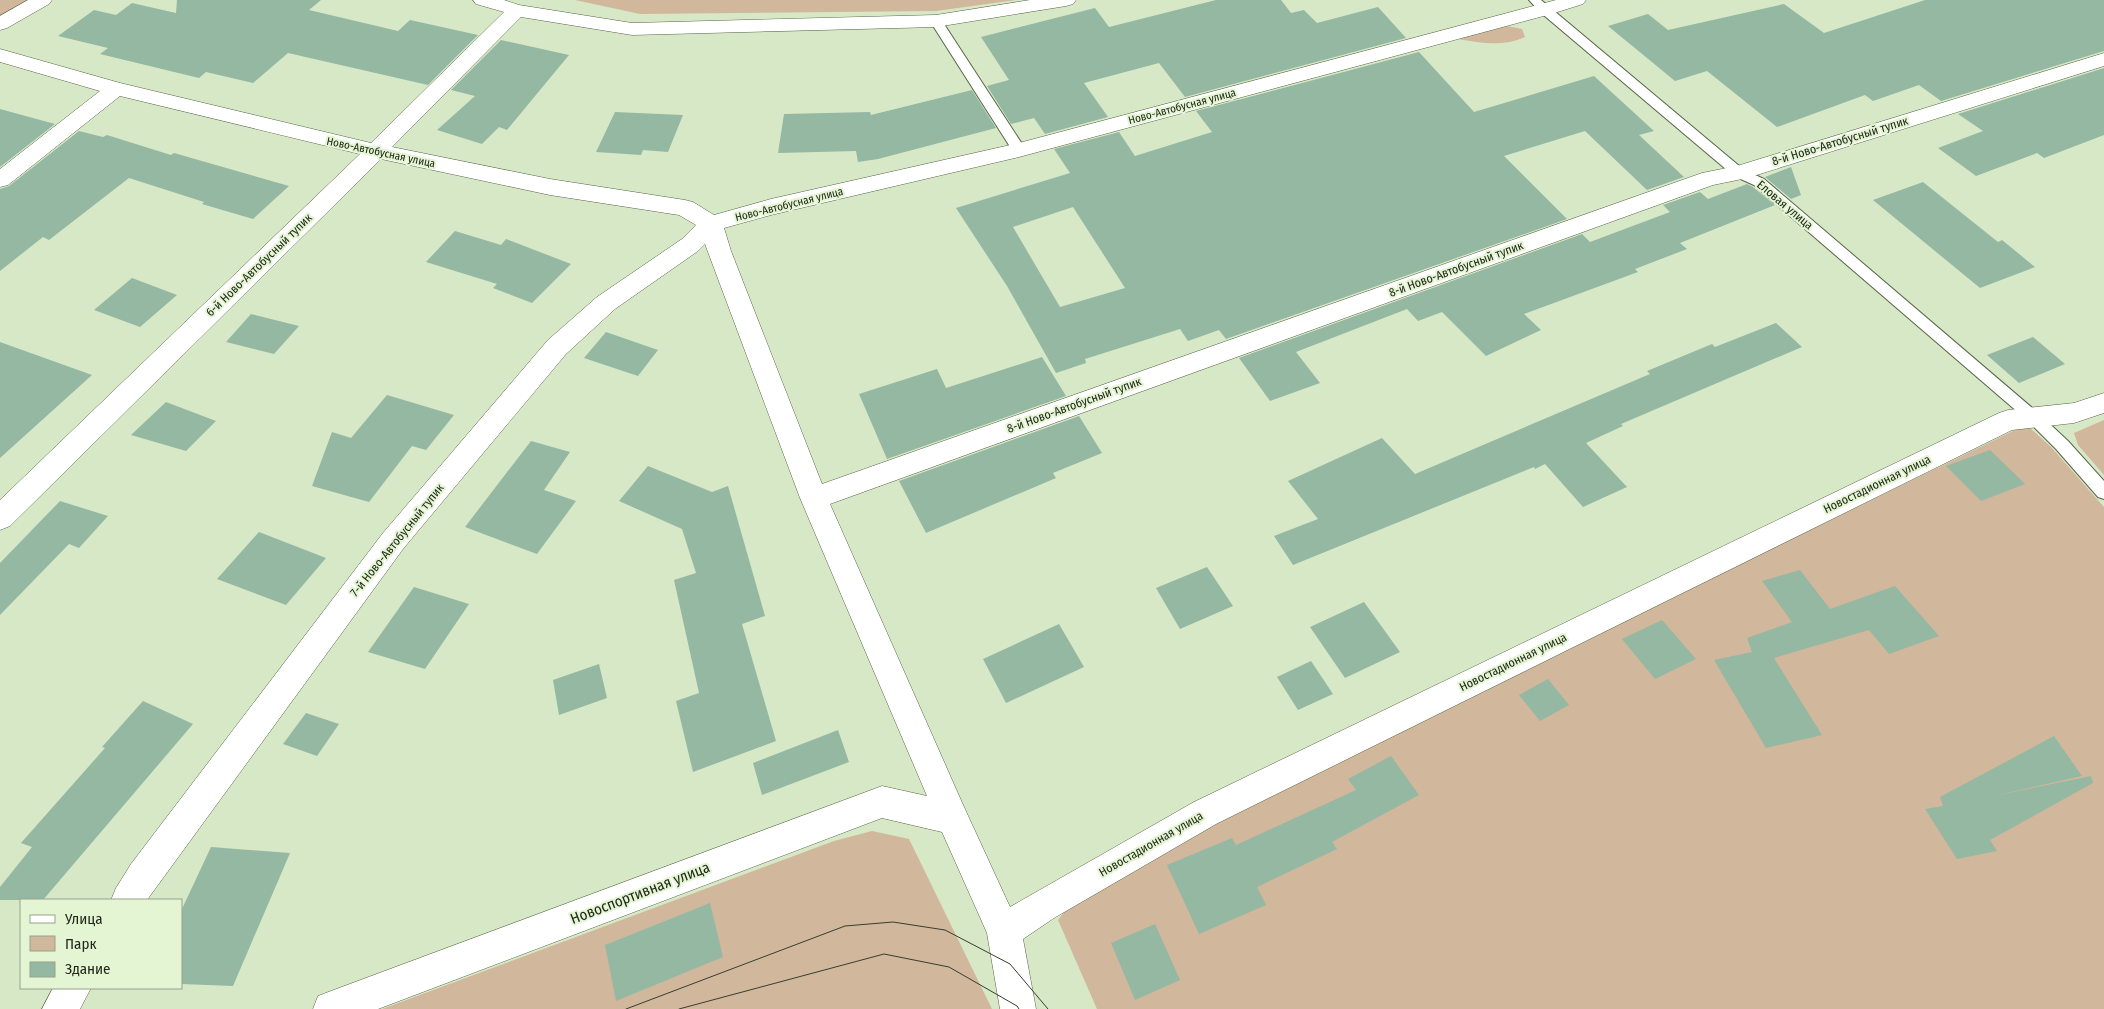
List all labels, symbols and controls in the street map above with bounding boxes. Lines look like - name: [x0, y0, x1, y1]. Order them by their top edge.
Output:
- street label: Ново-Автобусная улица: [1127, 86, 1237, 127]
- street label: 8-й Ново-Автобусный тупик: [1770, 113, 1910, 168]
- street label: Ново-Автобусная улица: [325, 135, 436, 170]
- street label: Еловая улица: [1754, 178, 1816, 233]
- street label: Ново-Автобусная улица: [734, 185, 844, 224]
- street label: 6-й Ново-Автобусный тупик: [203, 210, 315, 319]
- street label: 8-й Ново-Автобусный тупик: [1387, 238, 1525, 300]
- street label: 8-й Ново-Автобусный тупик: [1005, 374, 1143, 436]
- street label: Новостадионная улица: [1821, 452, 1933, 516]
- street label: 7-й Ново-Автобусный тупик: [347, 481, 447, 599]
- street label: Новостадионная улица: [1457, 630, 1569, 694]
- street label: Новостадионная улица: [1097, 808, 1206, 879]
- street label: Новоспортивная улица: [568, 858, 712, 928]
- legend: [20, 899, 182, 989]
- text: Улица: [64, 910, 103, 928]
- text: Парк: [65, 935, 96, 953]
- text: Здание: [65, 960, 111, 978]

